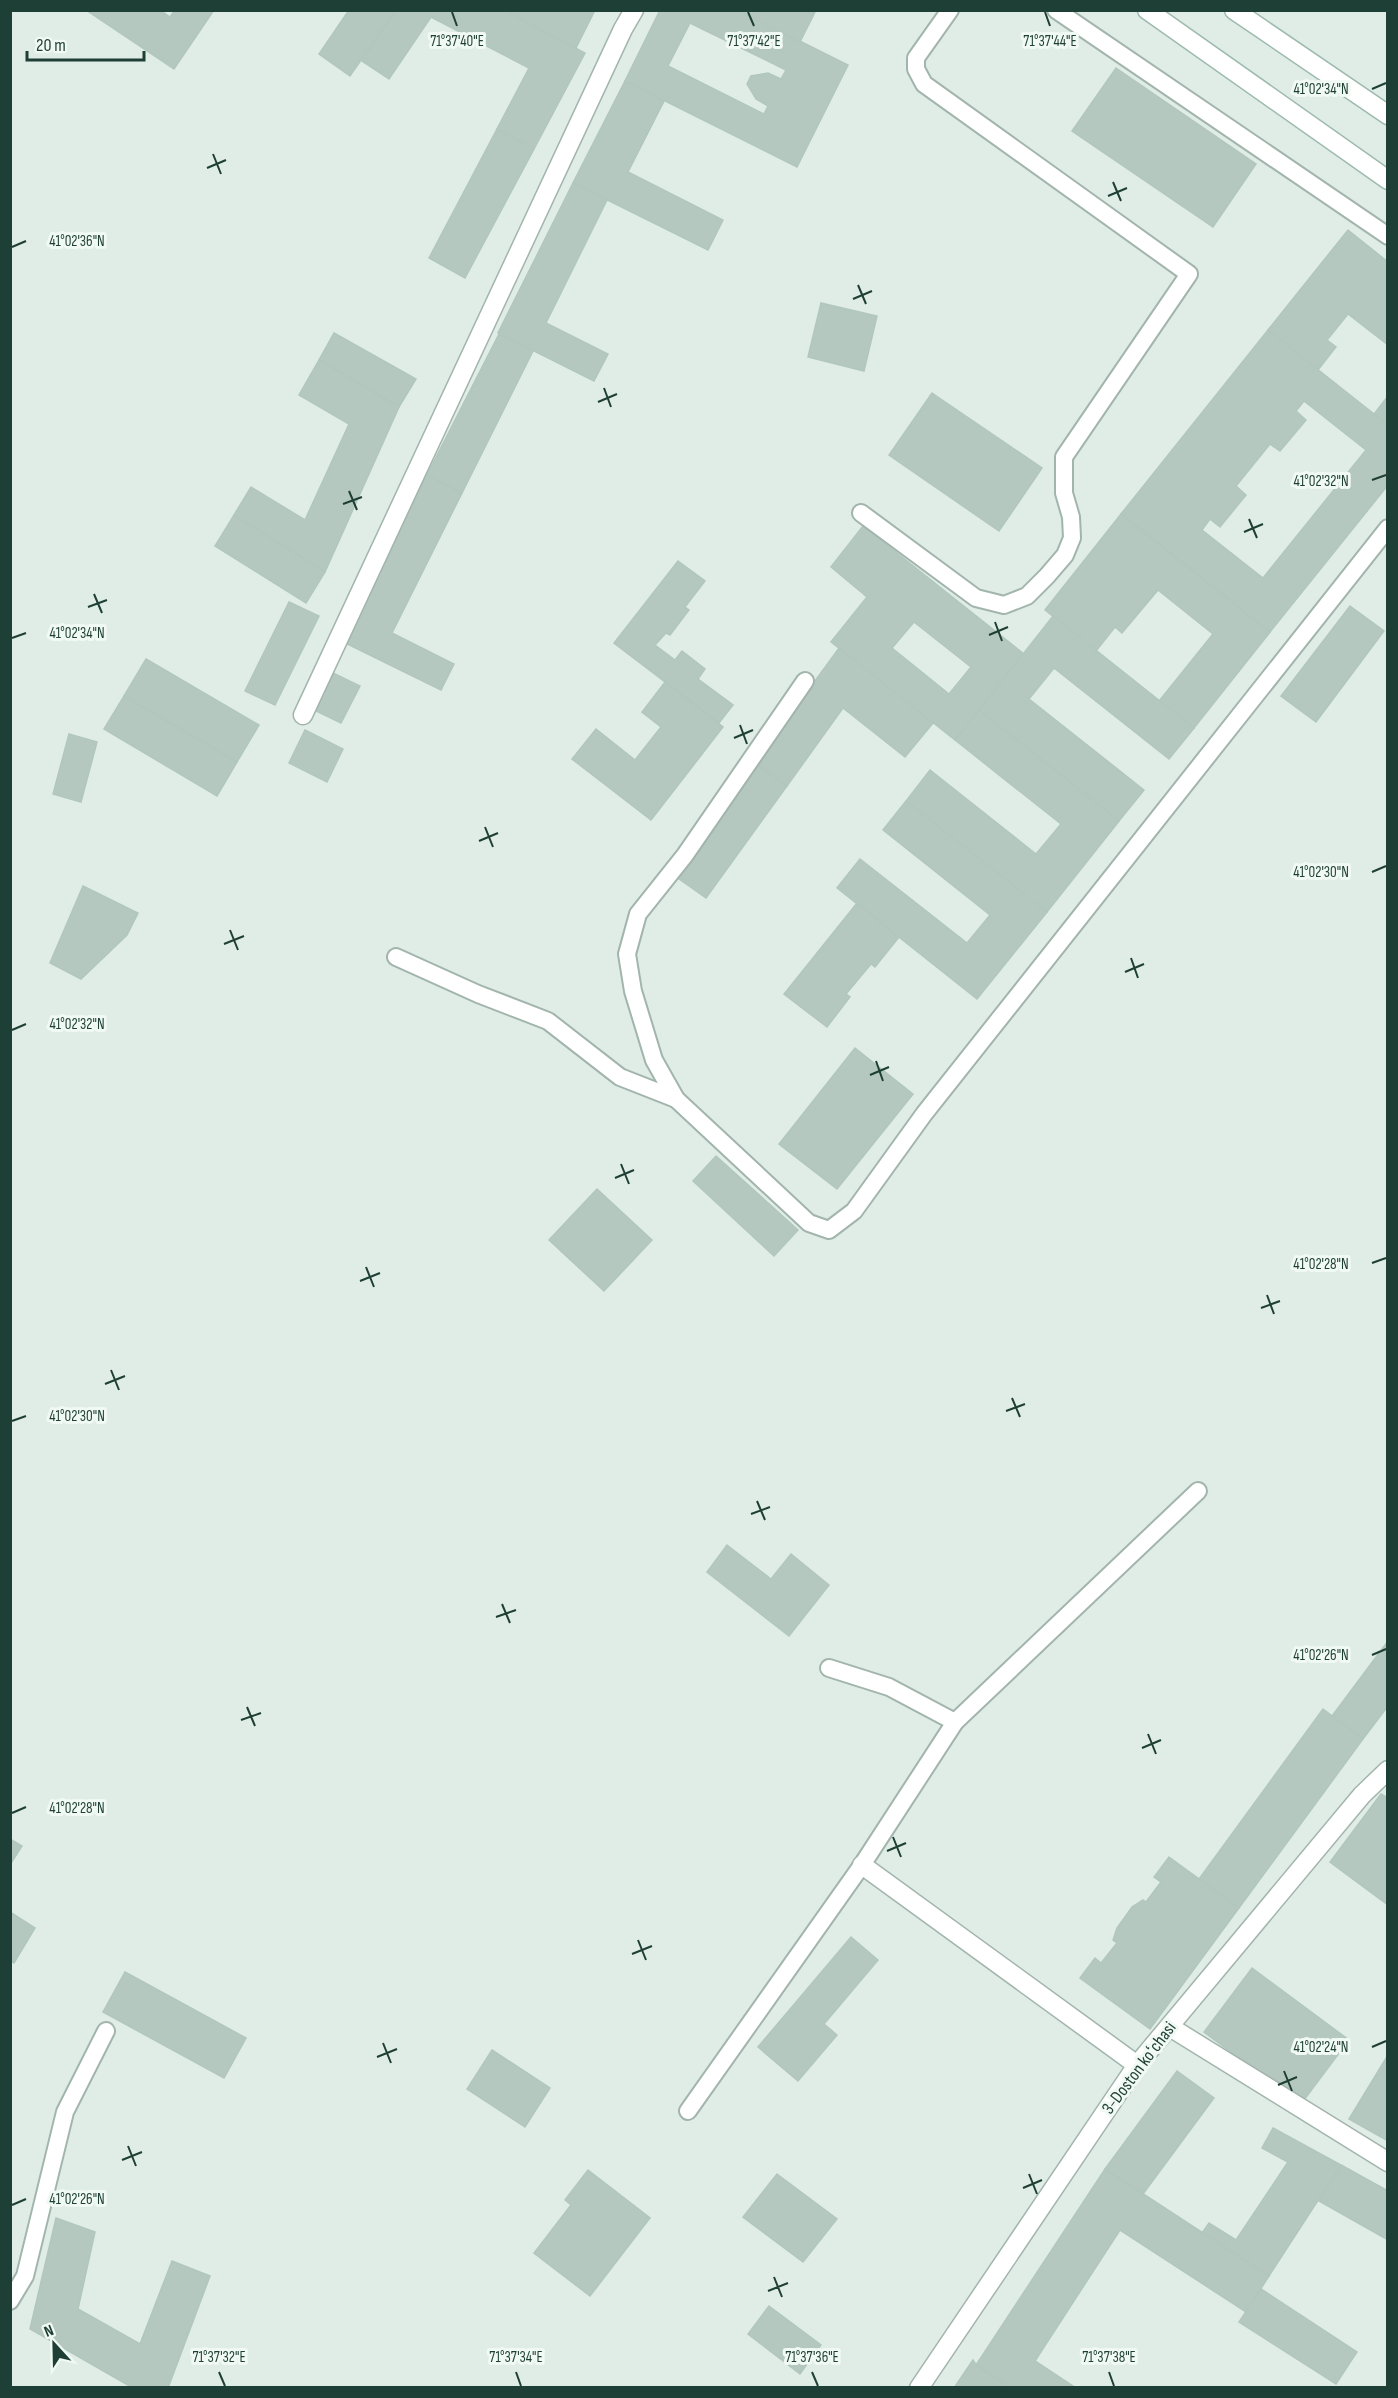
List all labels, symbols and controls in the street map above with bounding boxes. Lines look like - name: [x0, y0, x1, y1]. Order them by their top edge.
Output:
- scale bar: [27, 24, 144, 62]
- text: 71°37'40"E: [430, 32, 484, 51]
- text: 71°37'42"E: [727, 32, 781, 51]
- text: 71°37'44"E: [1023, 32, 1077, 51]
- text: 20 m: [36, 35, 66, 56]
- text: 41°02'34"N: [1293, 80, 1349, 99]
- text: 41°02'36"N: [49, 232, 105, 251]
- text: 41°02'32"N: [1293, 472, 1349, 491]
- text: 41°02'34"N: [49, 624, 105, 643]
- text: 41°02'30"N: [1293, 863, 1349, 882]
- text: 41°02'32"N: [49, 1015, 105, 1034]
- text: 41°02'28"N: [1293, 1255, 1349, 1274]
- text: 41°02'30"N: [49, 1407, 105, 1426]
- text: 41°02'26"N: [1293, 1646, 1349, 1665]
- text: 41°02'28"N: [49, 1799, 105, 1818]
- street label: 3-Doston koʻchasi: [1098, 2018, 1180, 2118]
- text: 41°02'24"N: [1294, 2038, 1348, 2057]
- text: 41°02'26"N: [49, 2190, 105, 2209]
- north arrow: [24, 2314, 84, 2374]
- text: N: [41, 2321, 56, 2342]
- text: 71°37'32"E: [192, 2348, 246, 2367]
- text: 71°37'34"E: [489, 2348, 543, 2367]
- text: 71°37'36"E: [785, 2348, 839, 2367]
- text: 71°37'38"E: [1082, 2348, 1136, 2367]

